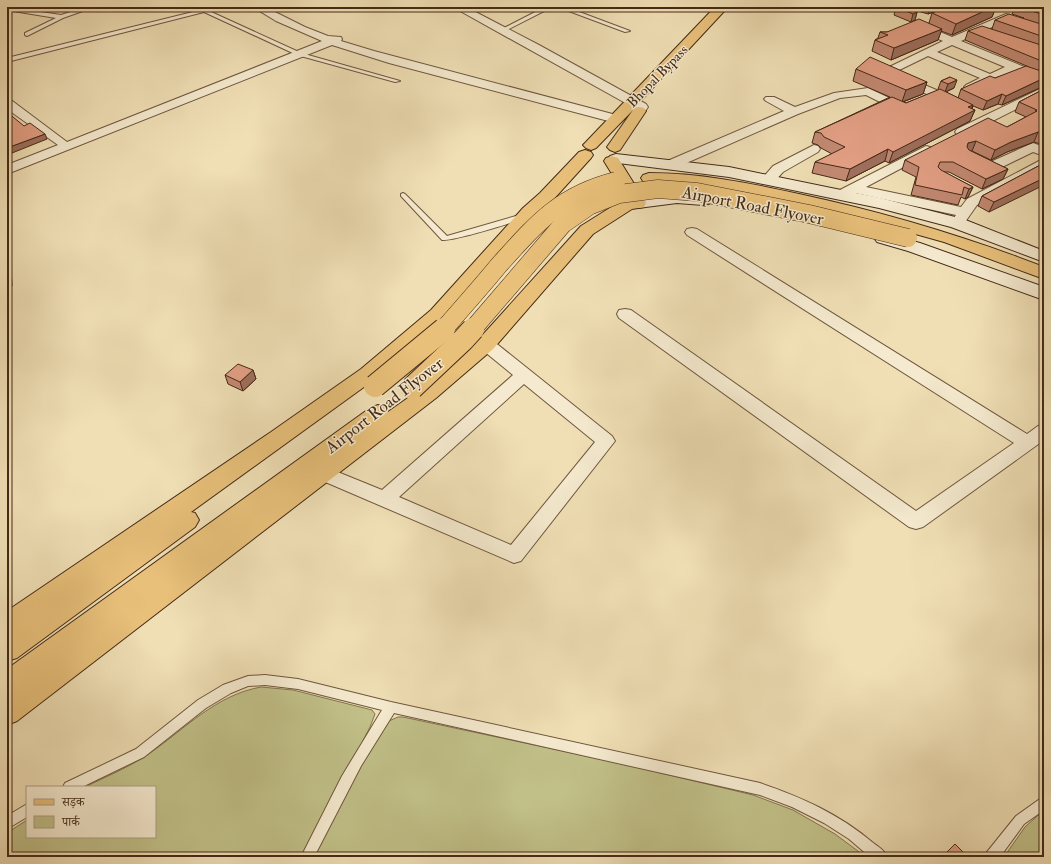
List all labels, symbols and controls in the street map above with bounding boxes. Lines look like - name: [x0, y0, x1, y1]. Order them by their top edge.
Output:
- street label: Bhopal Bypass: [623, 41, 692, 112]
- street label: Airport Road Flyover: [679, 181, 826, 231]
- street label: Airport Road Flyover: [320, 352, 449, 459]
- legend: [26, 786, 156, 838]
- text: सड़क: [61, 795, 86, 810]
- text: पार्क: [61, 815, 81, 830]

